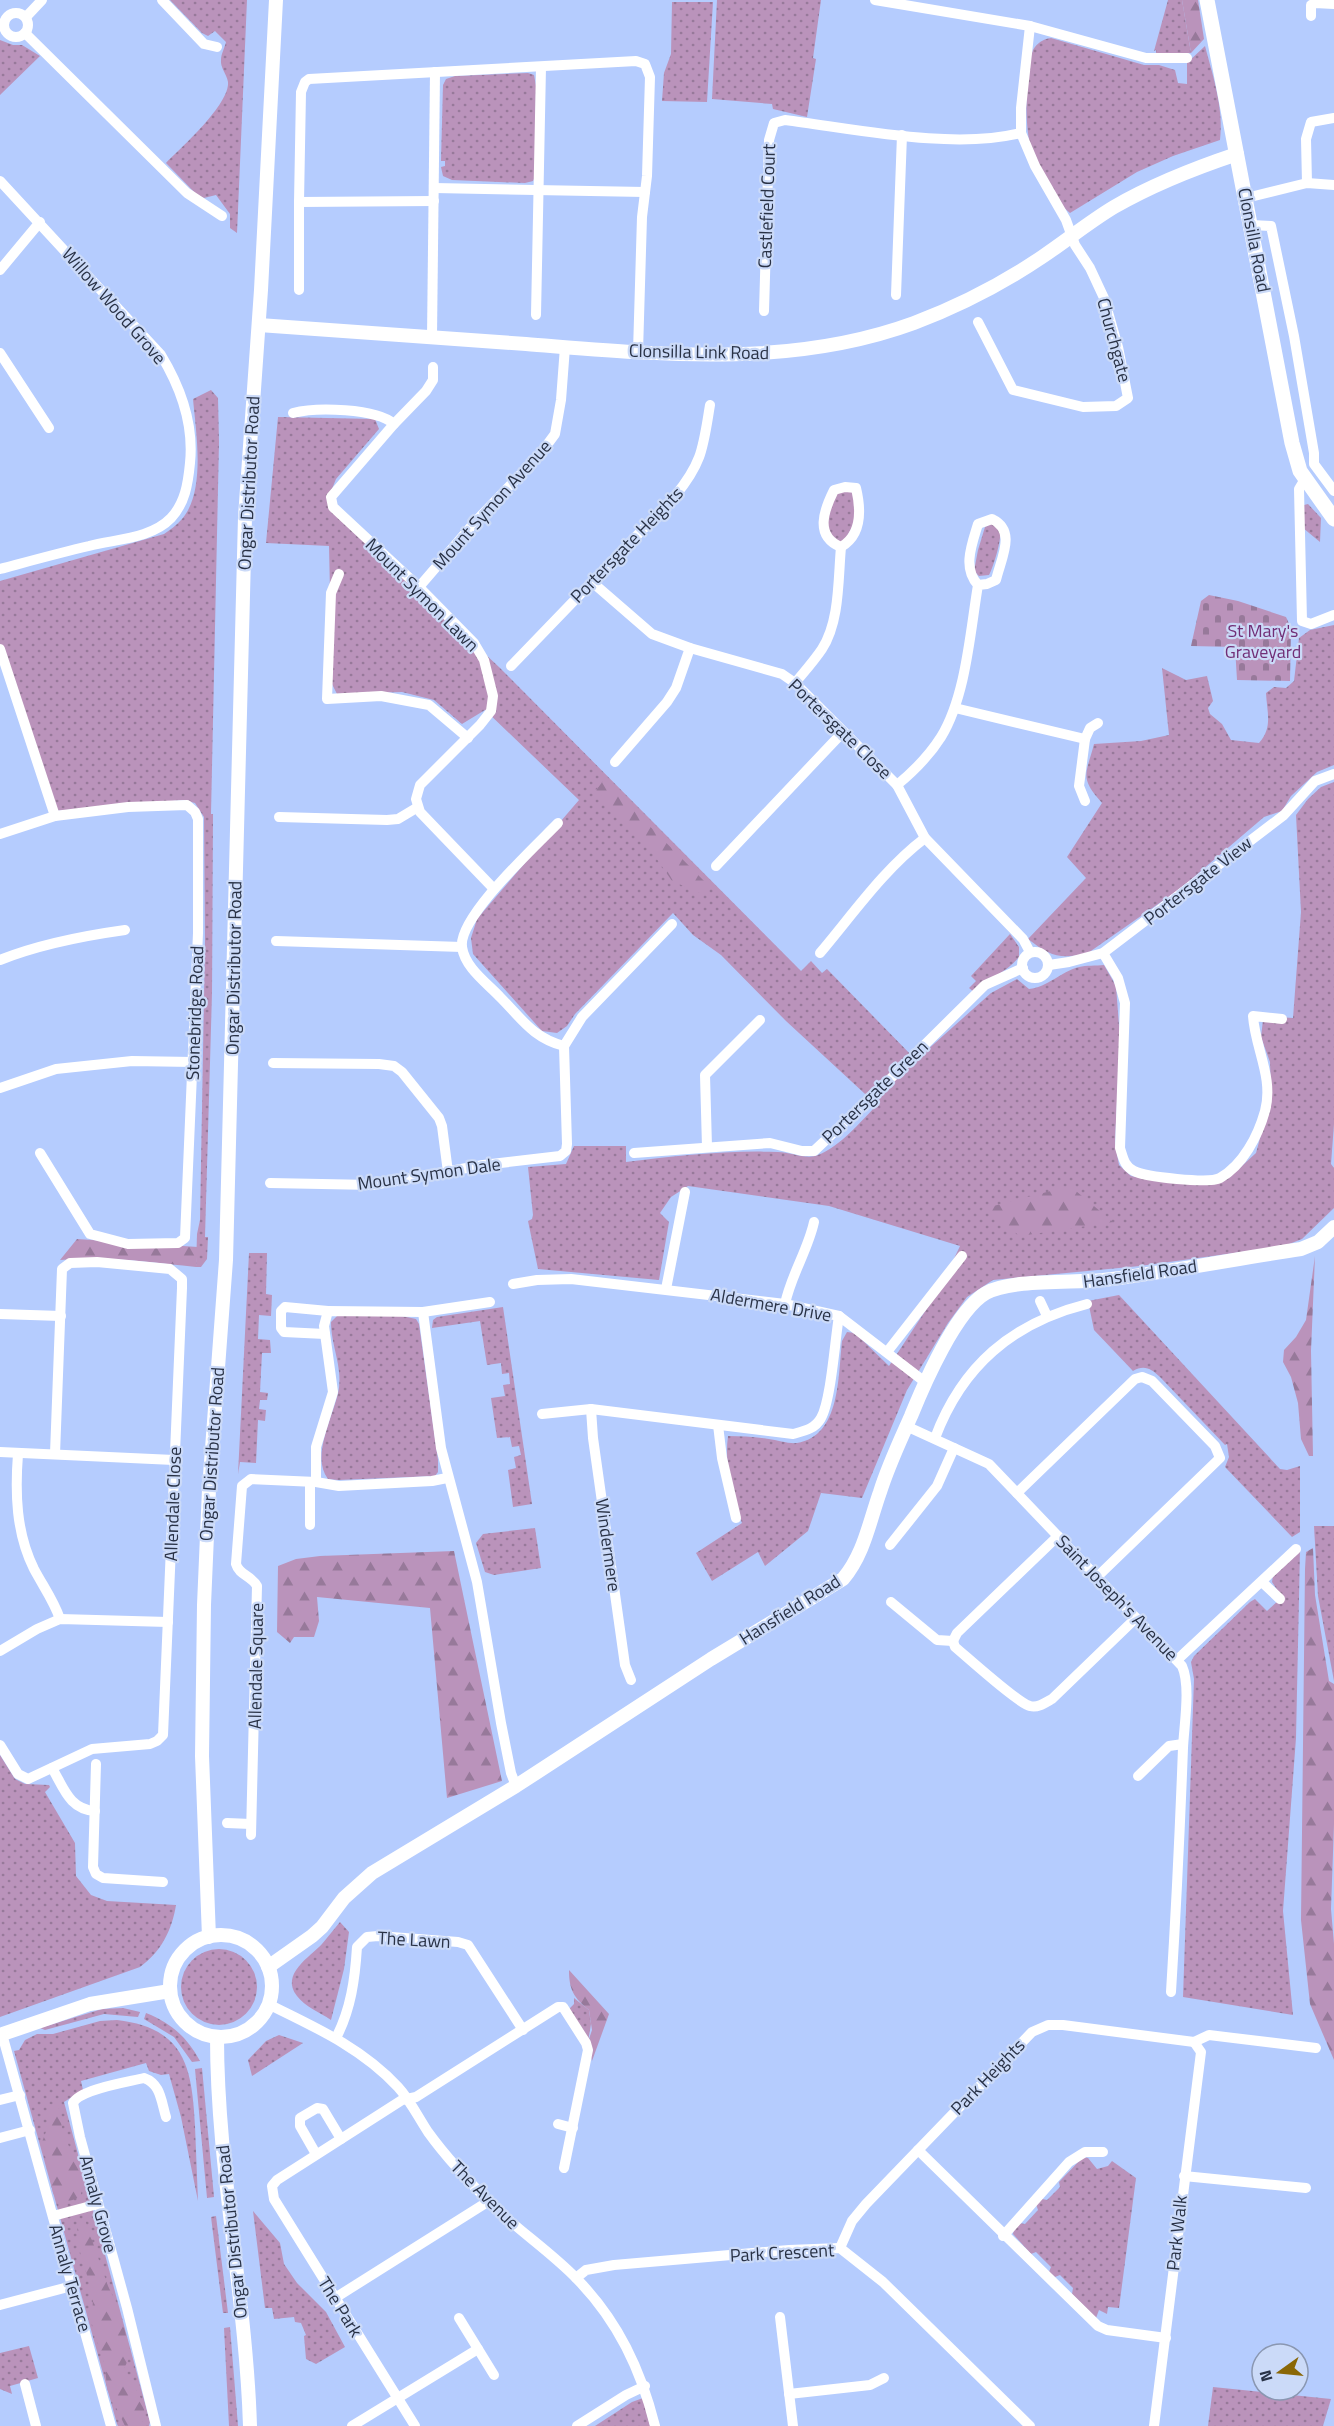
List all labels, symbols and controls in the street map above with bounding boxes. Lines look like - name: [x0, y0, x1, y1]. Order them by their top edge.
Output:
- street label: Castlefield Court: [751, 143, 782, 269]
- street label: Clonsilla Road: [1231, 185, 1278, 294]
- street label: Willow Wood Grove: [56, 241, 173, 370]
- street label: Churchgate: [1090, 295, 1139, 385]
- street label: Clonsilla Link Road: [629, 337, 769, 366]
- street label: Ongar Distributor Road: [230, 395, 267, 571]
- street label: Mount Symon Avenue: [426, 434, 557, 576]
- street label: Portersgate Heights: [564, 480, 689, 609]
- street label: Mount Symon Lawn: [359, 532, 485, 658]
- park label: St Mary's Graveyard: [1225, 617, 1301, 665]
- street label: Portersgate Close: [782, 672, 898, 785]
- street label: Portersgate View: [1138, 829, 1258, 932]
- street label: Ongar Distributor Road: [218, 881, 249, 1055]
- street label: Stonebridge Road: [179, 945, 210, 1081]
- street label: Portersgate Green: [815, 1034, 934, 1150]
- street label: Mount Symon Dale: [356, 1150, 502, 1197]
- street label: Hansfield Road: [1081, 1252, 1199, 1295]
- street label: Aldermere Drive: [709, 1281, 834, 1328]
- street label: Ongar Distributor Road: [192, 1366, 231, 1542]
- street label: Allendale Close: [157, 1446, 188, 1562]
- street label: Windermere: [589, 1497, 628, 1593]
- street label: Saint Joseph's Avenue: [1050, 1529, 1185, 1667]
- street label: Hansfield Road: [734, 1568, 846, 1651]
- street label: Allendale Square: [241, 1603, 270, 1729]
- street label: The Lawn: [377, 1924, 451, 1955]
- street label: Park Heights: [944, 2032, 1031, 2121]
- street label: Ongar Distributor Road: [209, 2144, 254, 2320]
- street label: Annaly Grove: [73, 2152, 124, 2256]
- street label: The Avenue: [445, 2154, 526, 2235]
- street label: Park Walk: [1159, 2193, 1194, 2272]
- street label: Annaly Terrace: [42, 2221, 99, 2335]
- street label: Park Crescent: [729, 2236, 835, 2269]
- street label: The Park: [311, 2271, 370, 2342]
- north arrow: [1250, 2342, 1310, 2402]
- text: N: [1252, 2367, 1279, 2384]

